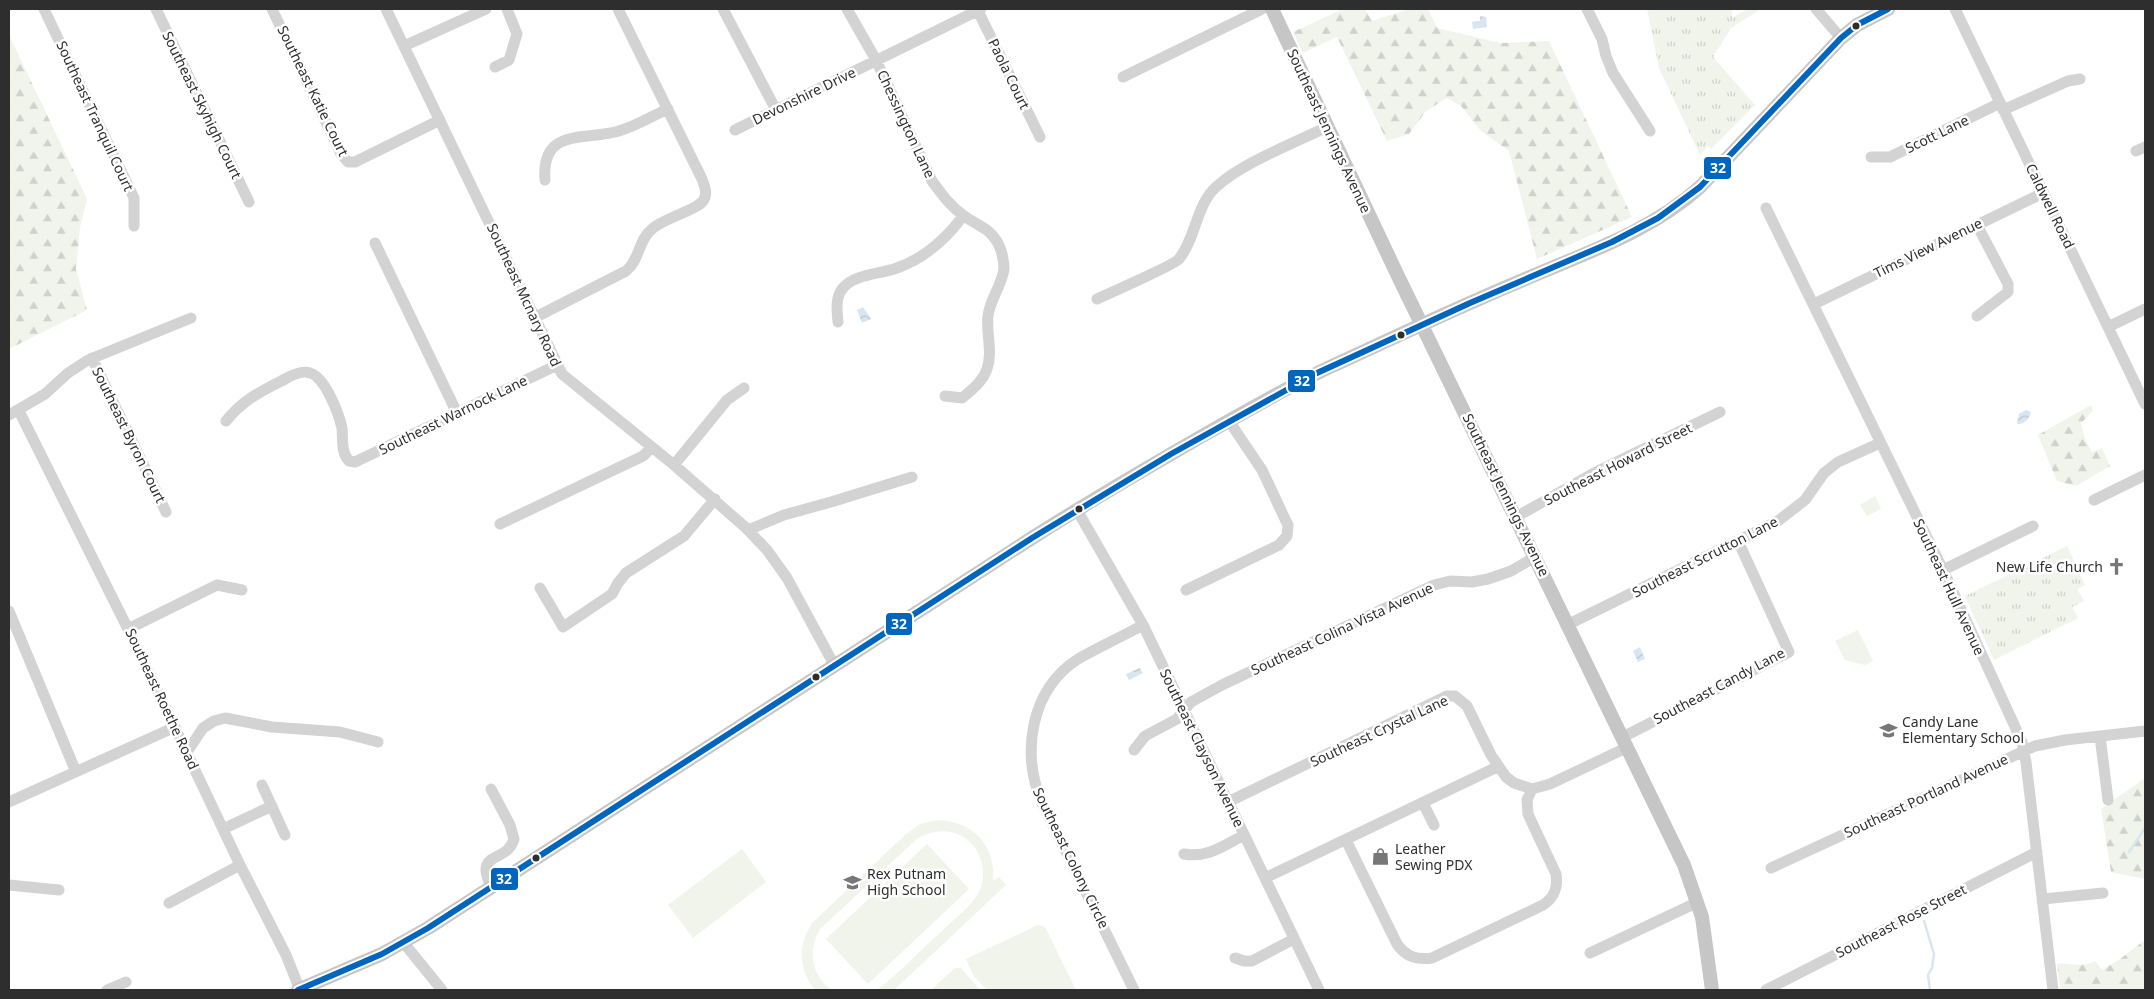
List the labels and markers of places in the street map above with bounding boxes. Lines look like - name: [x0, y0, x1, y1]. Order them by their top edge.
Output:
- unlabelled marker: [1851, 21, 1861, 31]
- unlabelled marker: [1396, 330, 1406, 340]
- unlabelled marker: [1074, 504, 1084, 514]
- place label: New Life Church: [1996, 557, 2103, 576]
- church icon: New Life Church: [2107, 557, 2127, 577]
- unlabelled marker: [811, 672, 821, 682]
- place label: Candy Lane Elementary School: [1902, 712, 2024, 747]
- school or university icon: Candy Lane Elementary School: [1878, 720, 1898, 740]
- place label: Leather Sewing PDX: [1395, 839, 1473, 874]
- shop icon: Leather Sewing PDX: [1371, 847, 1391, 867]
- unlabelled marker: [531, 853, 541, 863]
- place label: Rex Putnam High School: [867, 864, 946, 899]
- school or university icon: Rex Putnam High School: [843, 872, 863, 892]

